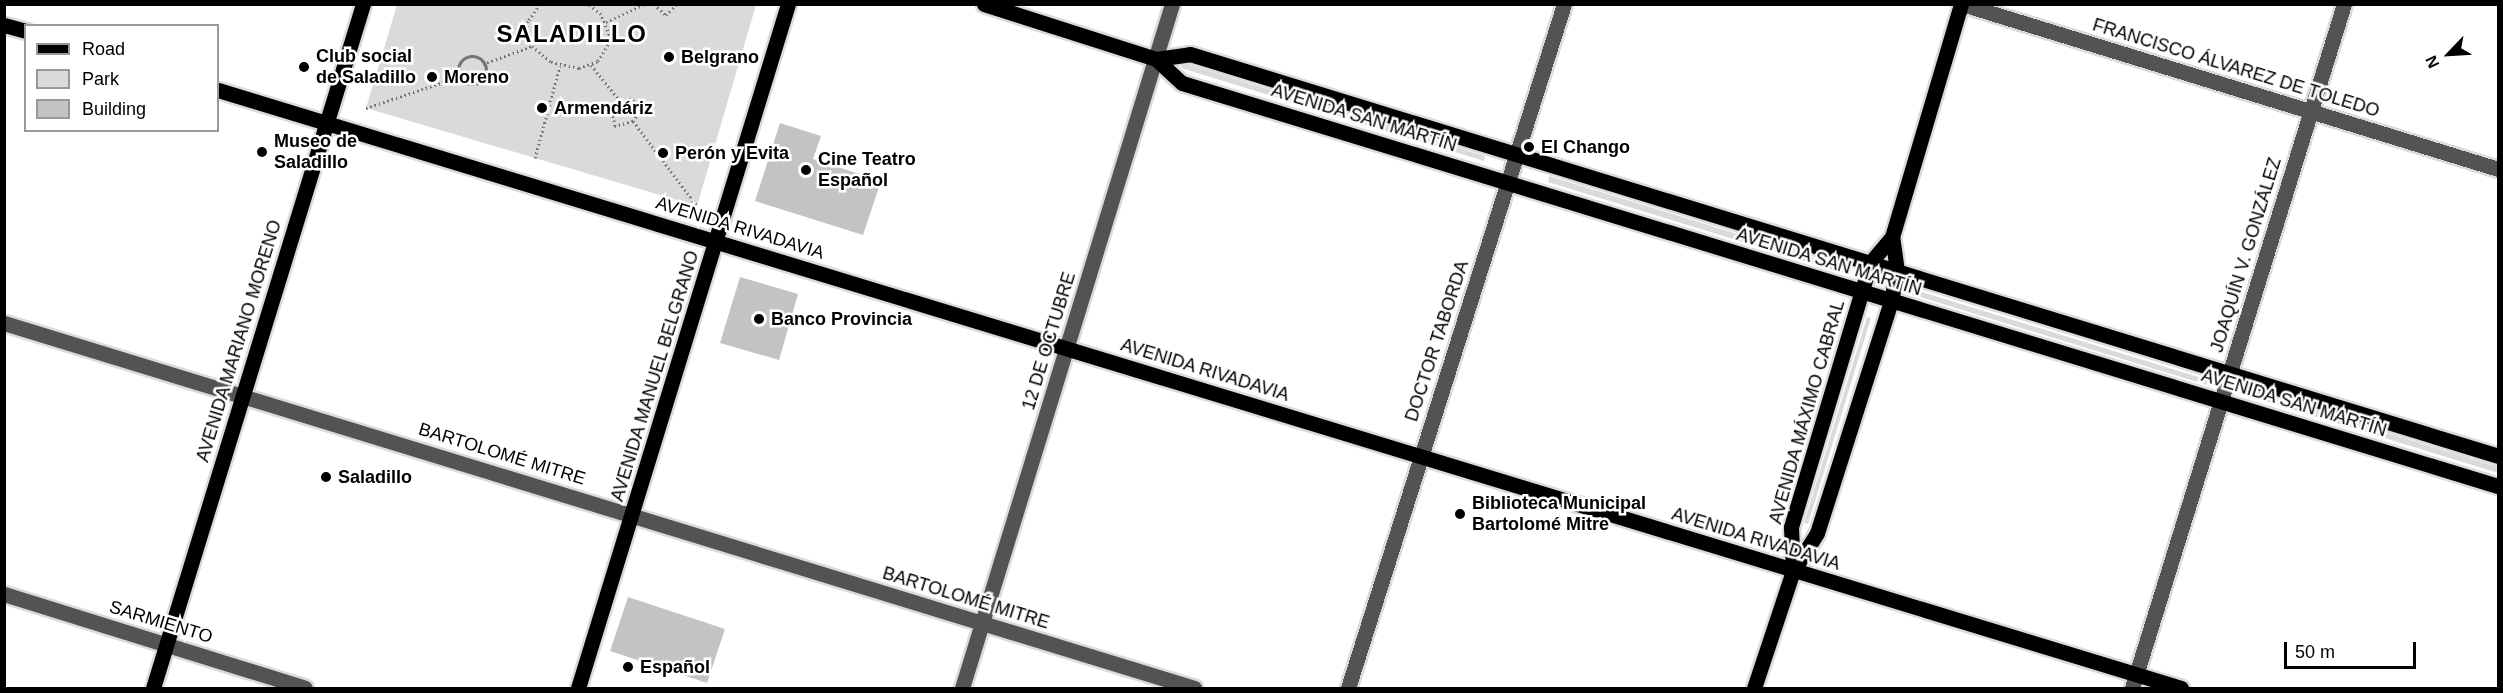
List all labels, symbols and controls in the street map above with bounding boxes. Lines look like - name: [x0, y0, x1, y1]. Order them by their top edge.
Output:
- street label: FRANCISCO ÁLVAREZ DE TOLEDO: [2090, 14, 2382, 122]
- district label: SALADILLO: [497, 20, 647, 48]
- legend: [24, 24, 219, 132]
- north arrow: [2419, 24, 2479, 84]
- text: Road: [82, 39, 125, 59]
- place label: Club social de Saladillo: [316, 46, 416, 88]
- place label: Belgrano: [681, 46, 759, 68]
- marker: Belgrano: [662, 50, 676, 64]
- text: N: [2422, 53, 2442, 71]
- marker: Club social de Saladillo: [297, 60, 311, 74]
- place label: Moreno: [444, 66, 509, 88]
- text: Park: [82, 69, 119, 89]
- marker: Moreno: [425, 70, 439, 84]
- street label: AVENIDA SAN MARTÍN: [1268, 79, 1460, 157]
- place label: Armendáriz: [554, 97, 653, 119]
- text: Building: [82, 99, 146, 119]
- marker: Armendáriz: [535, 101, 549, 115]
- place label: Museo de Saladillo: [274, 131, 357, 174]
- place label: El Chango: [1541, 136, 1630, 158]
- marker: El Chango: [1522, 140, 1536, 154]
- place label: Perón y Evita: [675, 142, 789, 164]
- marker: Museo de Saladillo: [255, 145, 269, 159]
- marker: Perón y Evita: [656, 146, 670, 160]
- place label: Cine Teatro Español: [818, 149, 916, 192]
- street label: JOAQUÍN V. GONZÁLEZ: [2206, 155, 2286, 355]
- marker: Cine Teatro Español: [799, 163, 813, 177]
- street label: AVENIDA RIVADAVIA: [653, 192, 827, 264]
- street label: AVENIDA MARIANO MORENO: [192, 217, 286, 465]
- street label: AVENIDA SAN MARTÍN: [1733, 223, 1925, 301]
- street label: AVENIDA MANUEL BELGRANO: [606, 247, 704, 505]
- street label: DOCTOR TABORDA: [1401, 258, 1473, 424]
- street label: 12 DE OCTUBRE: [1018, 269, 1080, 413]
- street label: AVENIDA MÁXIMO CABRAL: [1765, 297, 1849, 527]
- place label: Banco Provincia: [771, 308, 912, 330]
- marker: Banco Provincia: [752, 312, 766, 326]
- street label: AVENIDA RIVADAVIA: [1118, 334, 1292, 406]
- street label: AVENIDA SAN MARTÍN: [2198, 364, 2390, 442]
- street label: BARTOLOMÉ MITRE: [416, 418, 588, 490]
- place label: Saladillo: [338, 466, 412, 488]
- marker: Saladillo: [319, 470, 333, 484]
- place label: Biblioteca Municipal Bartolomé Mitre: [1472, 493, 1646, 536]
- street label: AVENIDA RIVADAVIA: [1669, 503, 1843, 575]
- marker: Biblioteca Municipal Bartolomé Mitre: [1453, 507, 1467, 521]
- street label: BARTOLOMÉ MITRE: [880, 562, 1052, 634]
- street label: SARMIENTO: [107, 596, 215, 648]
- scale bar: [2287, 630, 2419, 668]
- text: 50 m: [2295, 642, 2335, 662]
- place label: Español: [640, 656, 710, 678]
- marker: Español: [621, 660, 635, 674]

